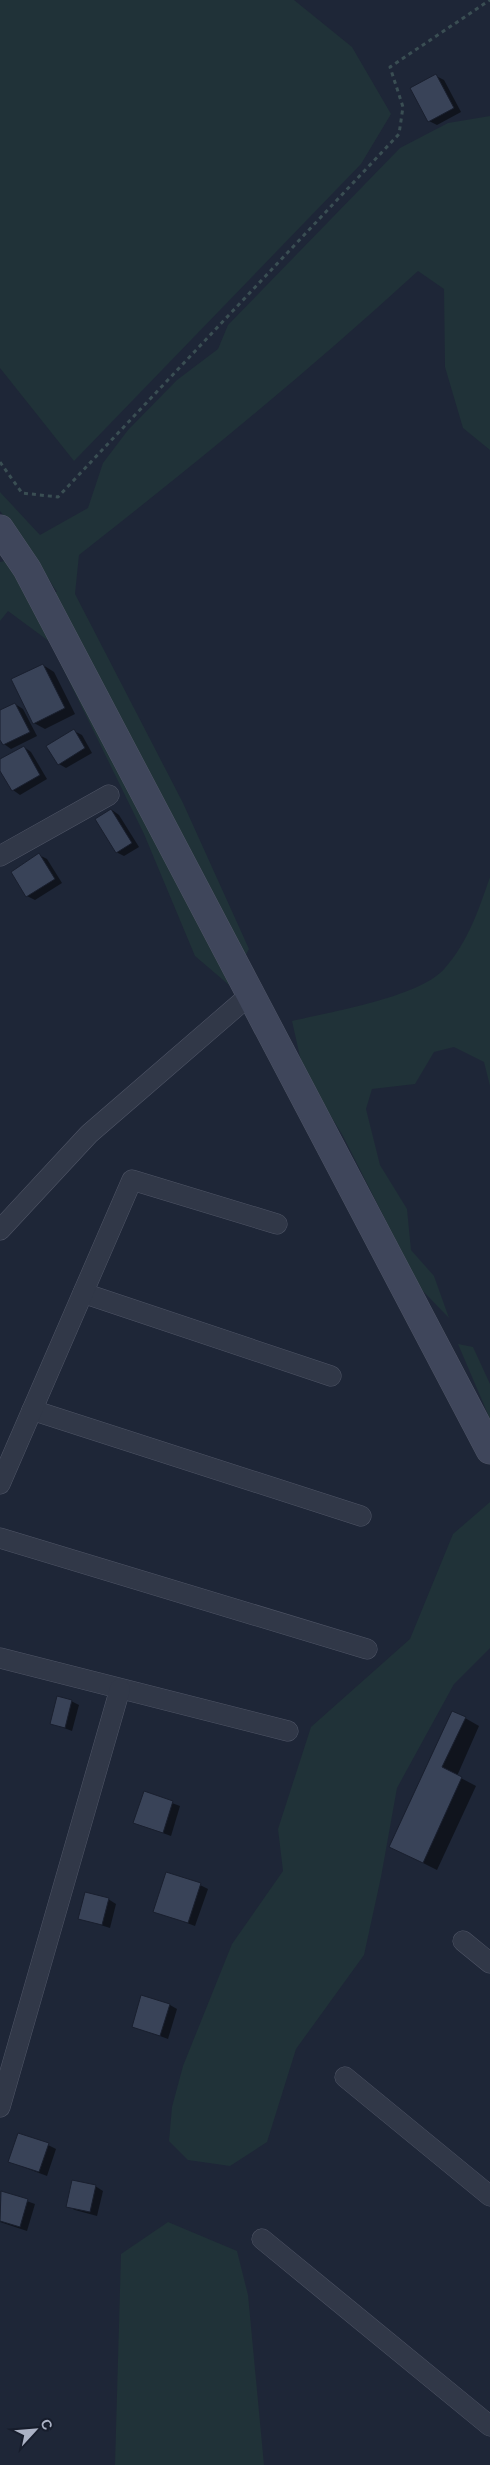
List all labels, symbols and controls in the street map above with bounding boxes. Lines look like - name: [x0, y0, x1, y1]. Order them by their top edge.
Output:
- north arrow: [10, 2405, 60, 2455]
- text: С: [37, 2416, 56, 2432]

